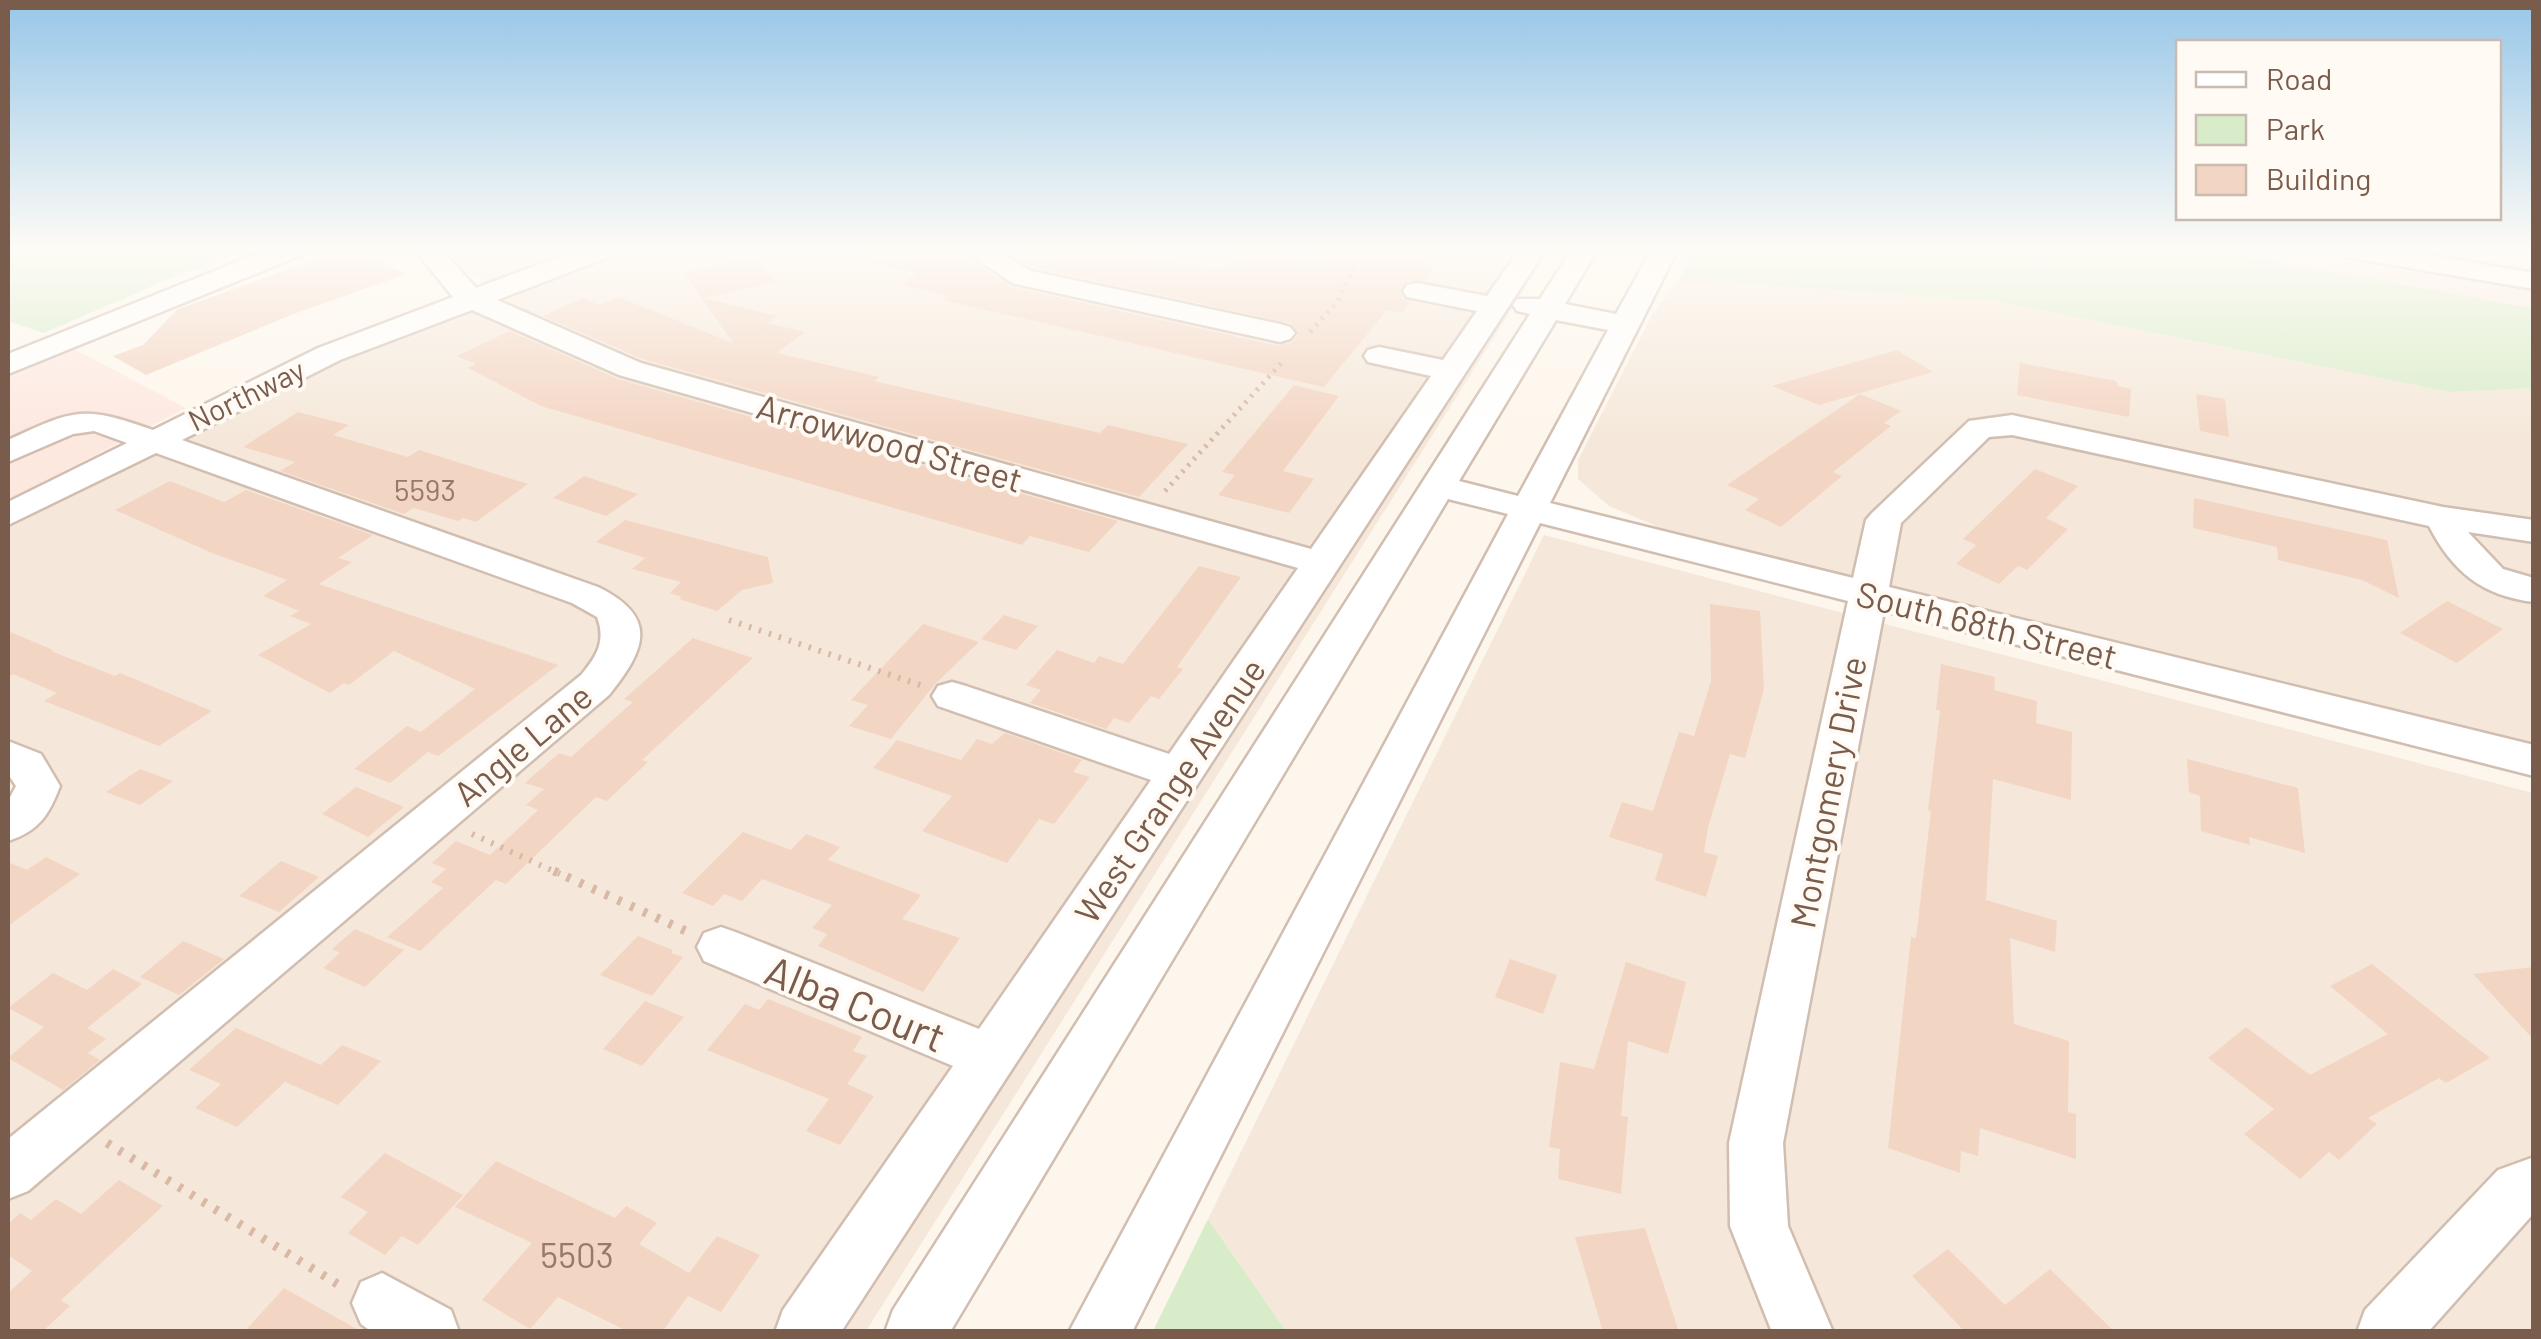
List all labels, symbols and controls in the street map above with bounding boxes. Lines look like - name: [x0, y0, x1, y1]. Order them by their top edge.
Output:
- legend: [2176, 40, 2501, 220]
- text: Road: [2266, 60, 2332, 96]
- text: Park: [2266, 110, 2325, 146]
- text: Building: [2266, 160, 2371, 196]
- street label: Northway: [182, 350, 310, 438]
- street label: Arrowwood Street: [752, 384, 1028, 500]
- house number: 5593: [394, 471, 456, 507]
- street label: South 68th Street: [1852, 571, 2122, 677]
- street label: West Grange Avenue: [1065, 650, 1273, 930]
- street label: Montgomery Drive: [1780, 653, 1874, 931]
- street label: Angle Lane: [444, 674, 600, 814]
- street label: Alba Court: [759, 943, 953, 1061]
- house number: 5503: [540, 1233, 614, 1275]

